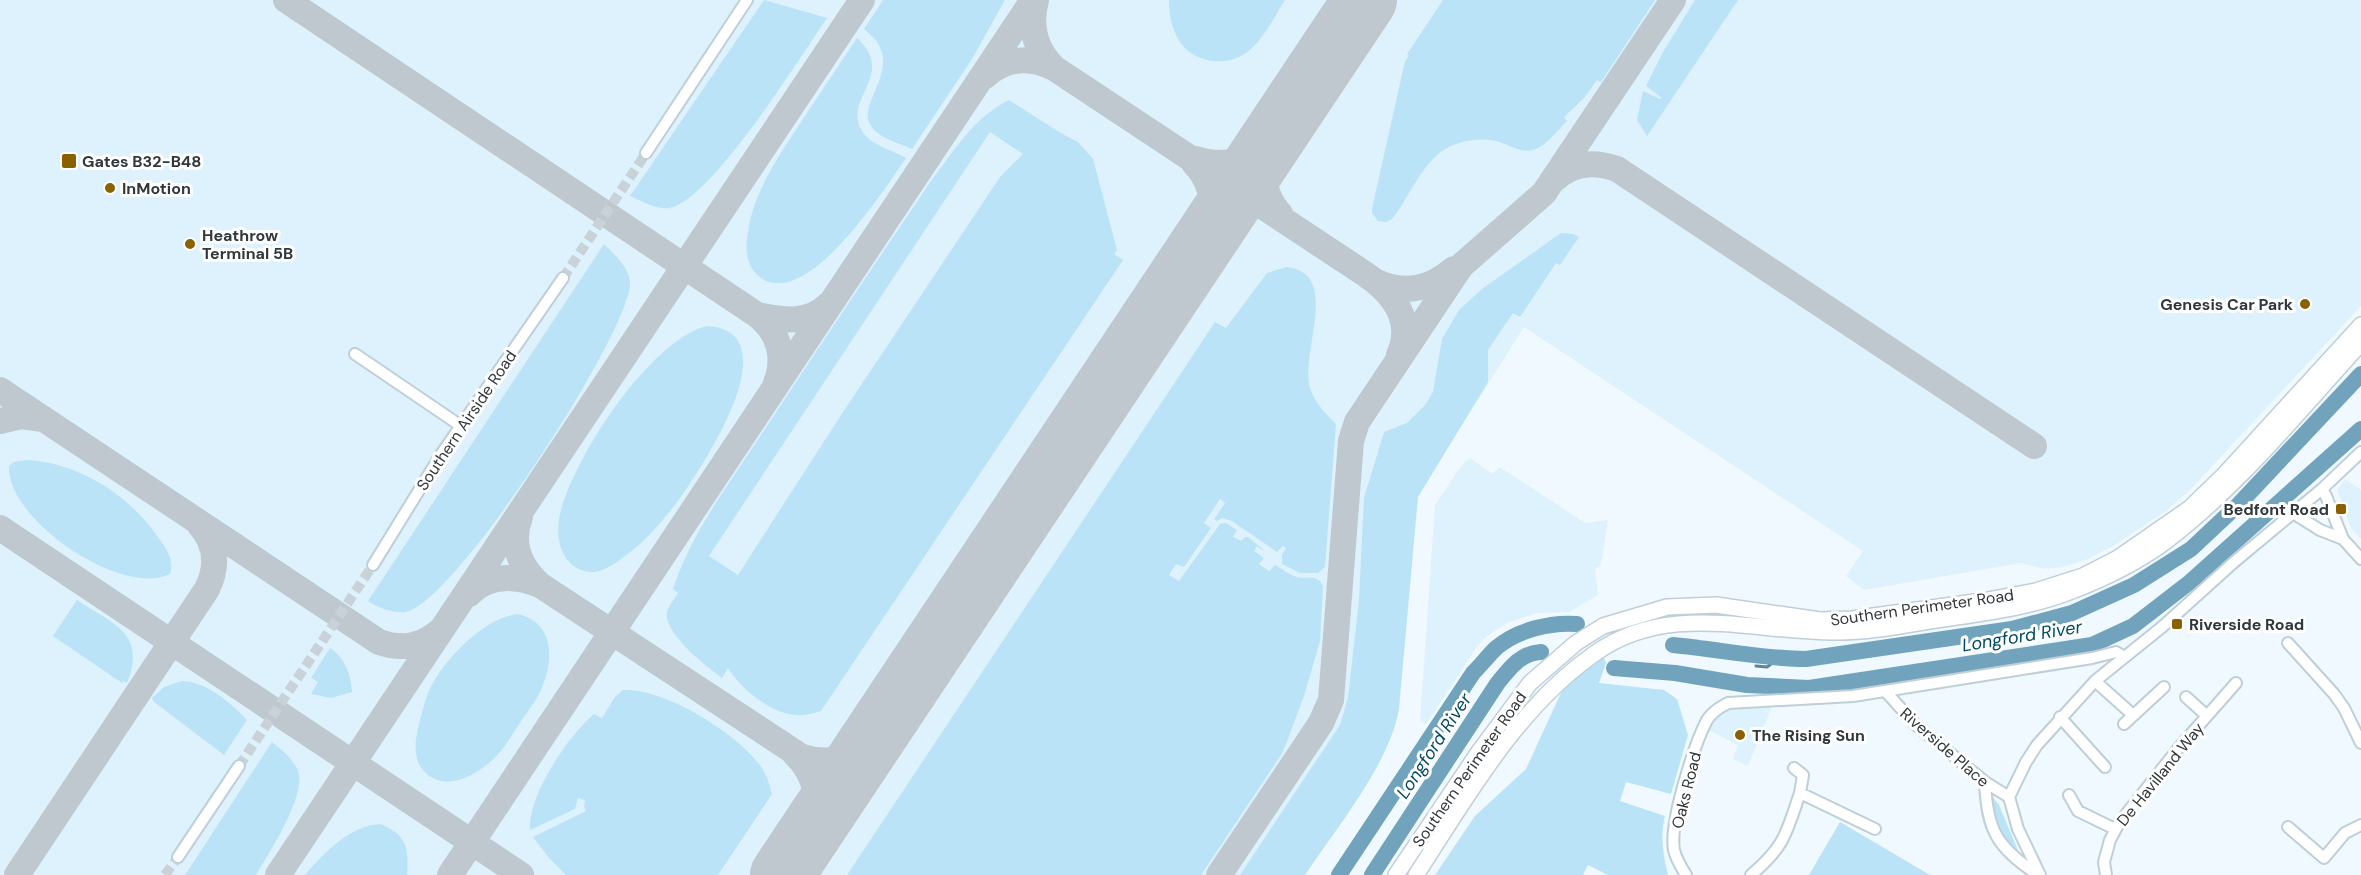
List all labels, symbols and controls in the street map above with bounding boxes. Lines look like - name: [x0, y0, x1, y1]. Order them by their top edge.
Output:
- place label: Gates B32-B48: [82, 151, 201, 172]
- marker: Gates B32-B48: [60, 152, 78, 170]
- place label: InMotion: [122, 178, 191, 199]
- marker: InMotion: [103, 181, 117, 195]
- place label: Heathrow Terminal 5B: [202, 225, 293, 264]
- marker: Heathrow Terminal 5B: [183, 237, 197, 251]
- place label: Genesis Car Park: [2160, 294, 2294, 315]
- marker: Genesis Car Park: [2298, 297, 2312, 311]
- street label: Southern Airside Road: [412, 346, 521, 494]
- place label: Bedfont Road: [2224, 499, 2329, 520]
- marker: Bedfont Road: [2334, 502, 2348, 516]
- street label: Southern Perimeter Road: [1829, 584, 2015, 631]
- water label: Longford River: [1960, 614, 2085, 657]
- place label: Riverside Road: [2189, 614, 2304, 635]
- marker: Riverside Road: [2170, 617, 2184, 631]
- street label: Southern Perimeter Road: [1408, 687, 1531, 851]
- water label: Longford River: [1391, 688, 1478, 803]
- street label: Riverside Place: [1896, 703, 1994, 792]
- street label: De Havilland Way: [2112, 718, 2209, 830]
- place label: The Rising Sun: [1752, 725, 1865, 746]
- marker: The Rising Sun: [1733, 728, 1747, 742]
- street label: Oaks Road: [1667, 750, 1706, 831]

